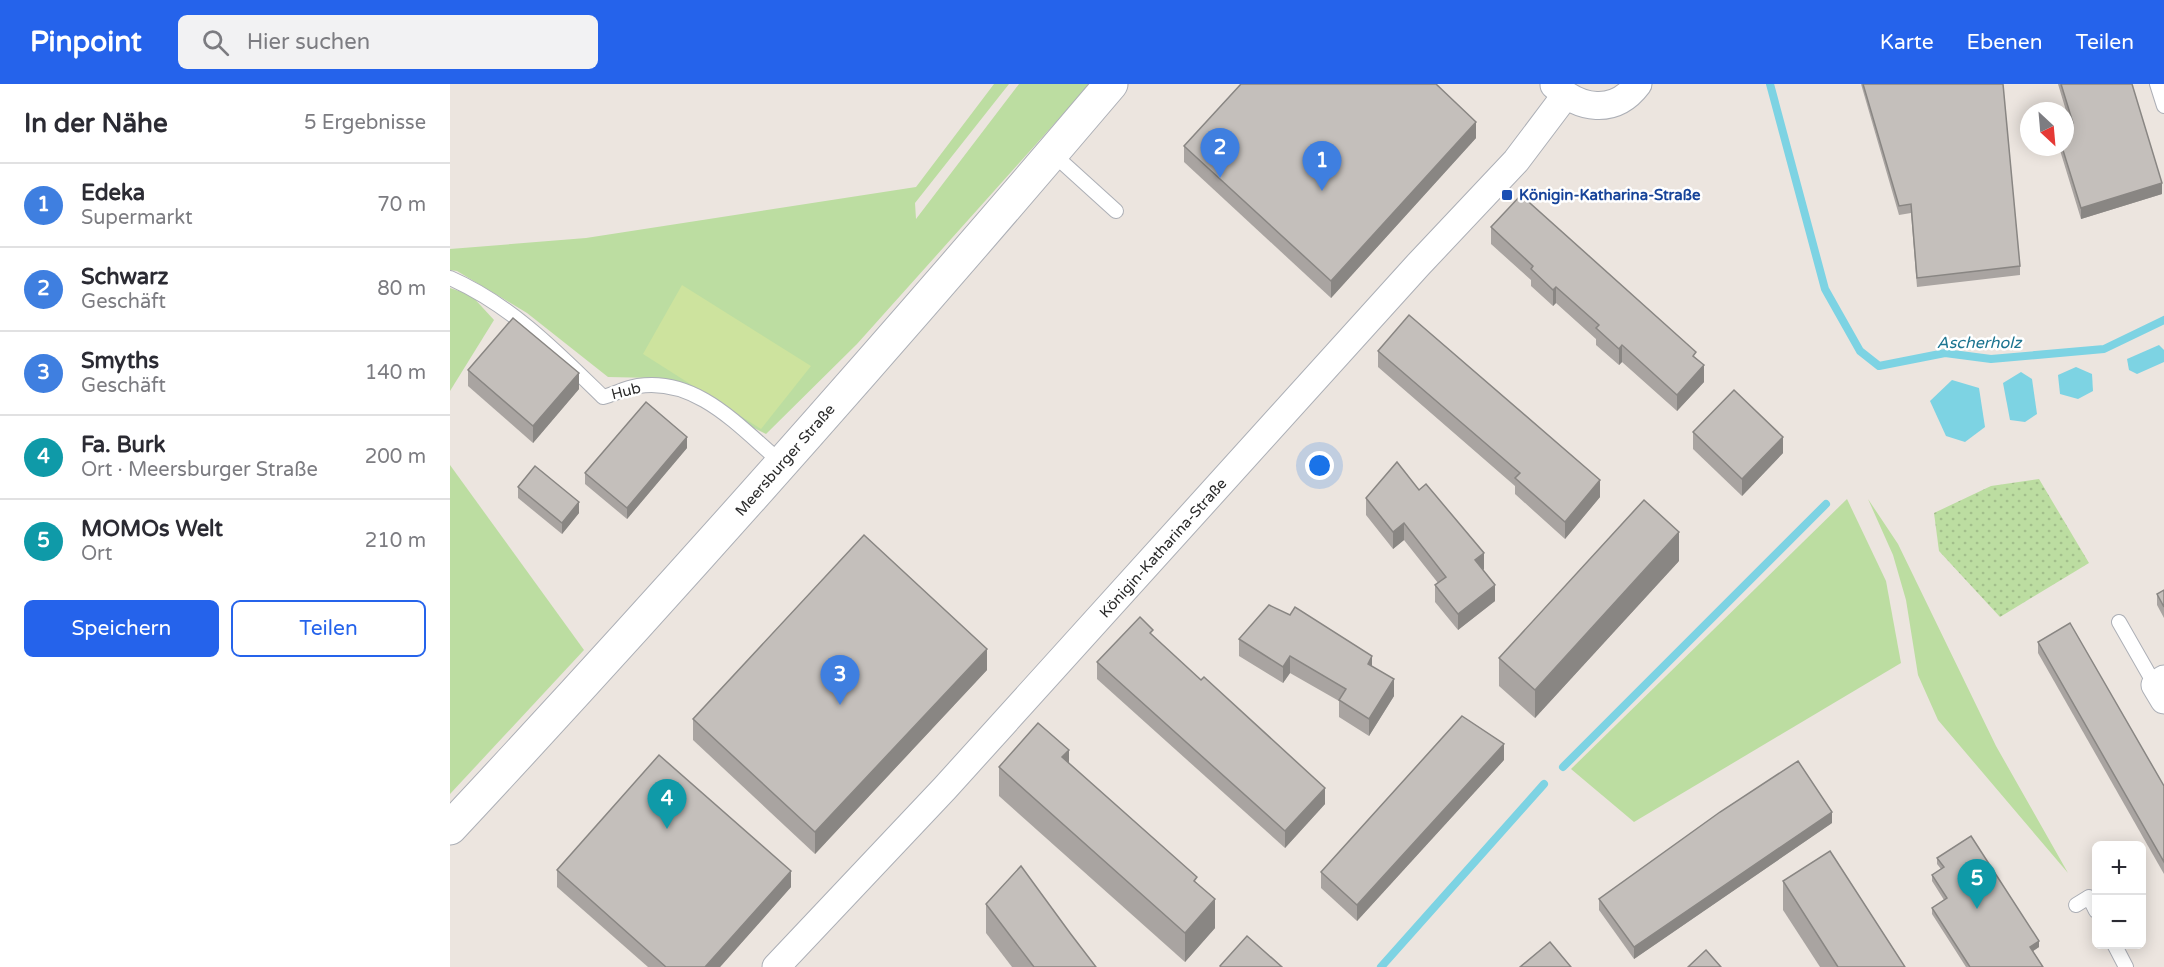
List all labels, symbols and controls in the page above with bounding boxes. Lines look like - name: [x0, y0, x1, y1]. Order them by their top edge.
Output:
- search box: [178, 15, 598, 69]
- text: Pinpoint: [30, 25, 142, 59]
- icon: search: [199, 26, 232, 59]
- text: Hier suchen: [247, 29, 370, 55]
- text: Karte: [1880, 30, 1934, 55]
- text: Ebenen: [1967, 30, 2043, 55]
- text: Teilen: [2076, 30, 2134, 55]
- north arrow: [2020, 102, 2074, 156]
- text: In der Nähe: [24, 108, 168, 139]
- text: 5 Ergebnisse: [304, 111, 426, 135]
- pin: 2: [1200, 128, 1240, 178]
- pin: 1: [1302, 141, 1342, 191]
- text: Edeka: [81, 180, 145, 206]
- place label: Königin-Katharina-Straße: [1519, 186, 1701, 205]
- marker: Königin-Katharina-Straße: [1500, 188, 1514, 202]
- text: 1: [37, 193, 50, 217]
- text: 70 m: [377, 193, 426, 217]
- text: Supermarkt: [81, 206, 193, 230]
- text: Schwarz: [81, 264, 169, 290]
- text: 2: [37, 277, 50, 301]
- text: 80 m: [377, 277, 426, 301]
- text: Geschäft: [81, 290, 166, 314]
- water label: Ascherholz: [1937, 333, 2023, 353]
- text: Smyths: [81, 348, 159, 374]
- text: 3: [37, 361, 50, 385]
- text: 140 m: [365, 361, 426, 385]
- text: Geschäft: [81, 374, 166, 398]
- street label: Hub: [609, 379, 643, 403]
- street label: Meersburger Straße: [732, 400, 838, 520]
- text: Fa. Burk: [81, 432, 165, 458]
- text: 4: [37, 445, 50, 469]
- text: 200 m: [365, 445, 426, 469]
- your location: [1305, 451, 1334, 480]
- text: Ort · Meersburger Straße: [81, 458, 318, 482]
- street label: Königin-Katharina-Straße: [1096, 475, 1230, 621]
- text: MOMOs Welt: [81, 516, 223, 542]
- text: 5: [37, 529, 50, 553]
- text: 210 m: [365, 529, 426, 553]
- text: Ort: [81, 542, 112, 566]
- button: Speichern: [24, 600, 219, 657]
- button: Teilen: [231, 600, 426, 657]
- pin: 3: [820, 656, 860, 705]
- pin: 4: [648, 780, 686, 829]
- map controls: [2092, 841, 2146, 949]
- button: +: [2092, 841, 2146, 895]
- pin: 5: [1958, 860, 1996, 909]
- button: −: [2092, 895, 2146, 949]

